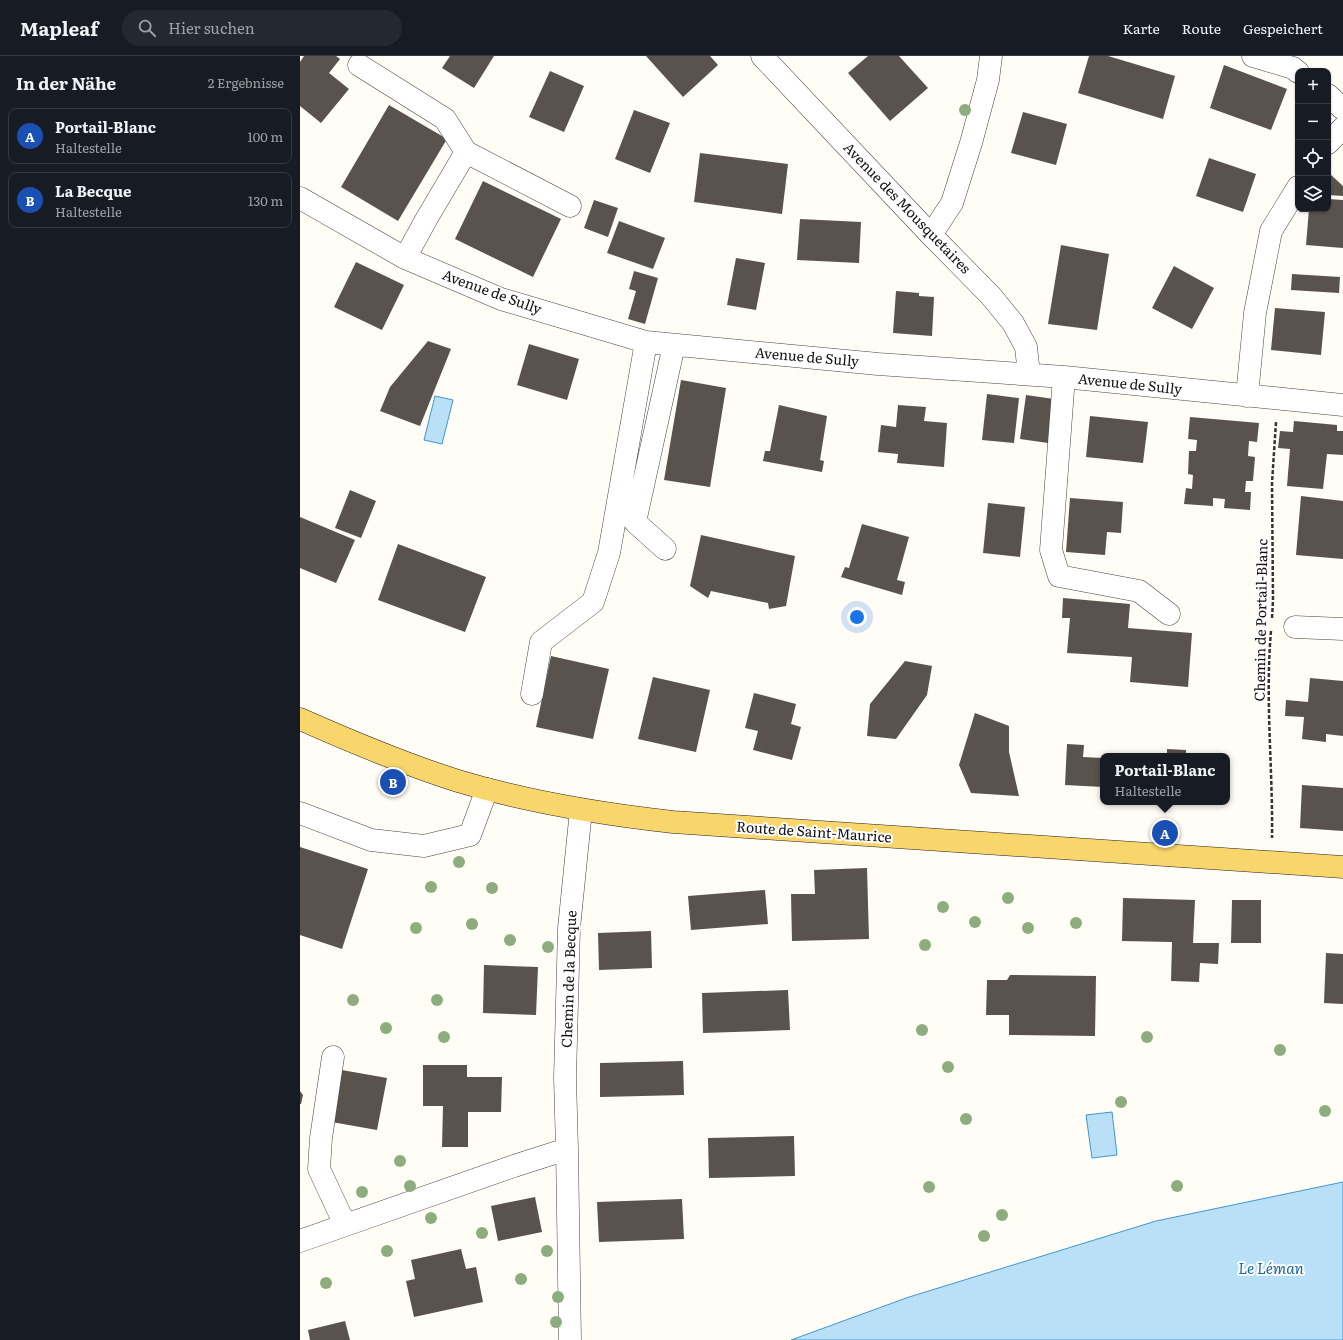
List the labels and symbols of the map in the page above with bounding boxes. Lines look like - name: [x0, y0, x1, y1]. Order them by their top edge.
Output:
- street label: Avenue des Mousquetaires: [840, 137, 976, 277]
- street label: Avenue de Sully: [440, 264, 546, 319]
- street label: Avenue de Sully: [754, 341, 861, 371]
- street label: Avenue de Sully: [1077, 368, 1184, 399]
- street label: Chemin de Portail-Blanc: [1249, 538, 1271, 702]
- your location: [847, 607, 867, 627]
- pin: B: [380, 767, 406, 797]
- street label: Route de Saint-Maurice: [736, 816, 892, 846]
- pin: A: [1152, 818, 1178, 848]
- street label: Chemin de la Becque: [556, 910, 580, 1048]
- water label: Le Léman: [1238, 1256, 1304, 1279]

